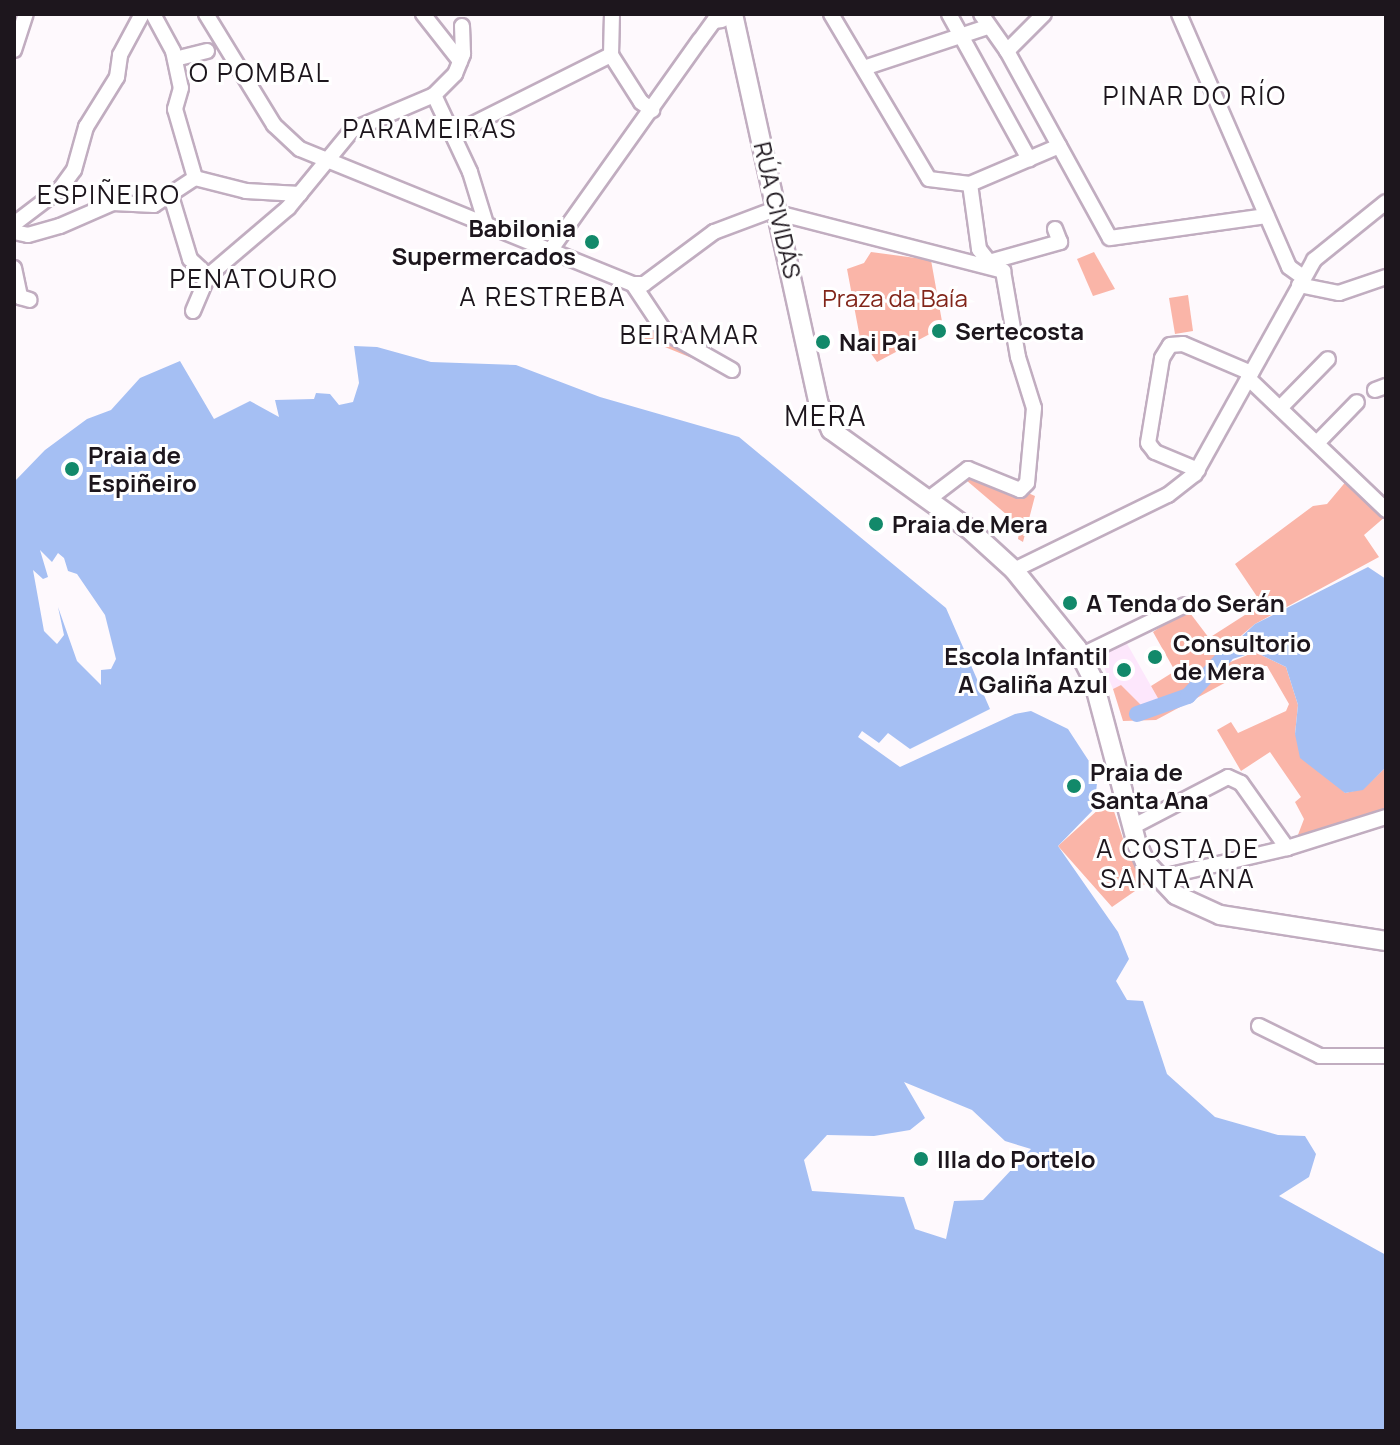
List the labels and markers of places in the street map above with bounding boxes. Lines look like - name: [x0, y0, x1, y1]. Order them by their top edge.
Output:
- place label: Babilonia Supermercados: [391, 214, 576, 270]
- marker: Babilonia Supermercados: [583, 233, 601, 251]
- place label: Sertecosta: [955, 317, 1084, 345]
- marker: Sertecosta: [930, 322, 948, 340]
- place label: Nai Pai: [839, 328, 917, 356]
- marker: Nai Pai: [814, 333, 832, 351]
- place label: Praia de Espiñeiro: [88, 441, 197, 497]
- marker: Praia de Espiñeiro: [63, 460, 81, 478]
- place label: Praia de Mera: [892, 510, 1048, 538]
- marker: Praia de Mera: [867, 515, 885, 533]
- place label: A Tenda do Serán: [1086, 589, 1285, 617]
- marker: A Tenda do Serán: [1061, 594, 1079, 612]
- place label: Consultorio de Mera: [1173, 629, 1311, 685]
- place label: Escola Infantil A Galiña Azul: [944, 642, 1108, 698]
- marker: Consultorio de Mera: [1144, 646, 1166, 668]
- marker: Escola Infantil A Galiña Azul: [1115, 661, 1133, 679]
- place label: Praia de Santa Ana: [1090, 758, 1209, 814]
- marker: Praia de Santa Ana: [1065, 777, 1083, 795]
- place label: Illa do Portelo: [937, 1145, 1096, 1173]
- marker: Illa do Portelo: [912, 1150, 930, 1168]

